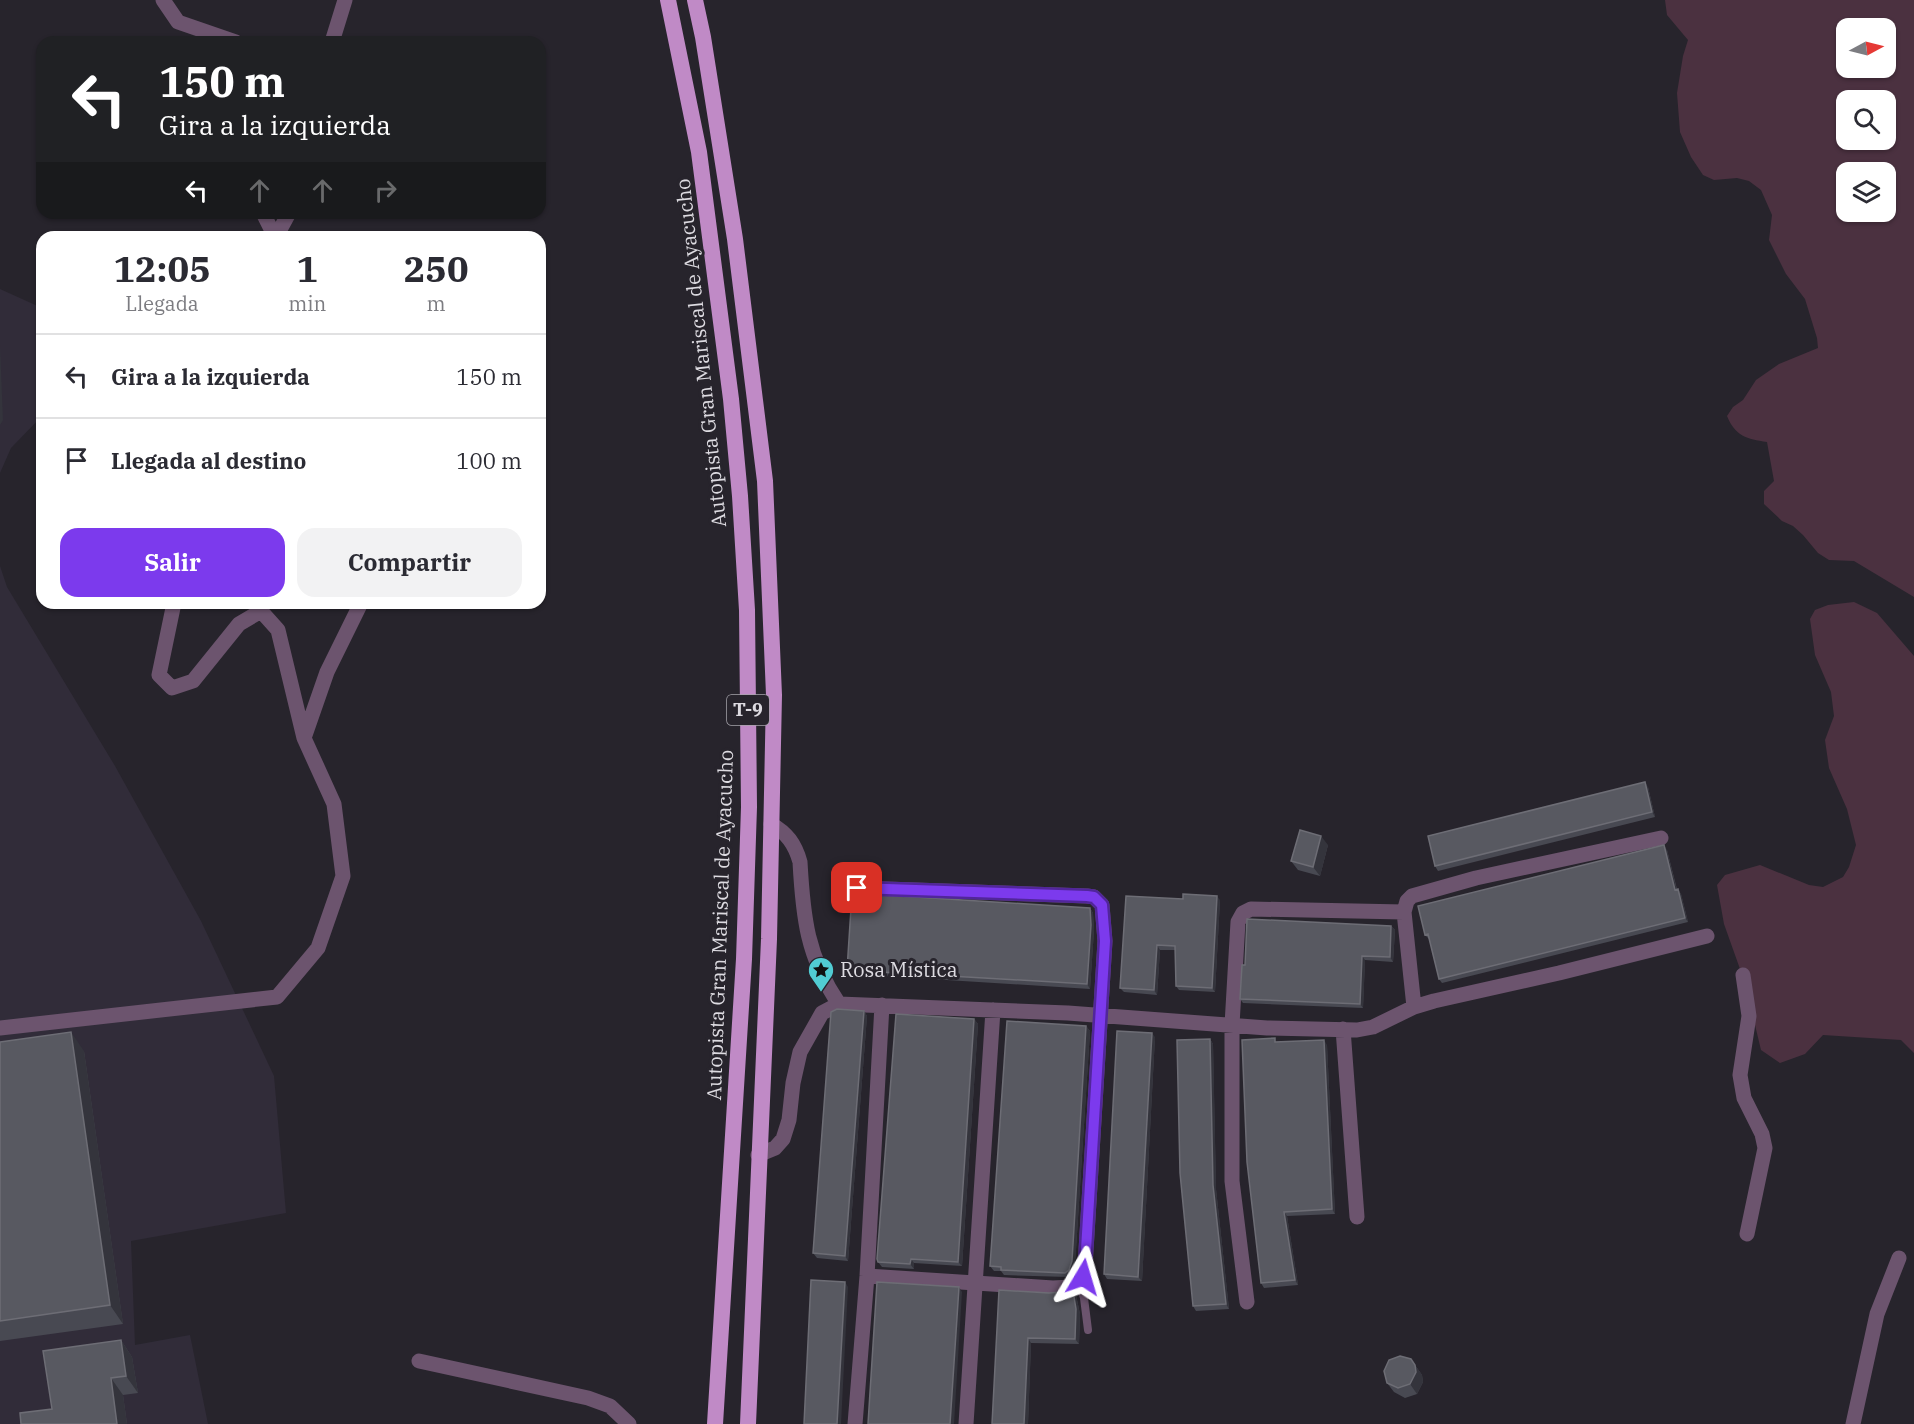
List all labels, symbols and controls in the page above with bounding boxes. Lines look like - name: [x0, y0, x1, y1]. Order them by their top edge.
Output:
- north arrow: [1836, 18, 1896, 78]
- map controls: [1836, 18, 1896, 222]
- text: 150 m: [159, 54, 285, 109]
- icon: left: [60, 60, 138, 138]
- button: search: [1836, 90, 1896, 150]
- text: Gira a la izquierda: [159, 107, 391, 142]
- button: layers: [1836, 162, 1896, 222]
- icon: left: [180, 174, 213, 207]
- icon: ahead: [243, 174, 276, 207]
- icon: ahead: [306, 174, 339, 207]
- icon: right: [369, 174, 402, 207]
- street label: Autopista Gran Mariscal de Ayacucho: [669, 177, 732, 529]
- text: 12:05: [113, 245, 211, 292]
- text: 1: [296, 245, 318, 292]
- text: 250: [404, 245, 469, 292]
- text: Llegada: [125, 290, 199, 317]
- text: min: [288, 290, 326, 317]
- text: m: [427, 290, 446, 317]
- icon: left: [60, 360, 93, 393]
- text: Gira a la izquierda: [111, 362, 310, 391]
- text: 150 m: [456, 362, 522, 391]
- icon: arrive: [60, 444, 93, 477]
- text: Llegada al destino: [111, 446, 306, 475]
- text: 100 m: [456, 446, 522, 475]
- button: Salir: [60, 528, 285, 597]
- button: Compartir: [297, 528, 522, 597]
- road number: T-9: [727, 695, 769, 725]
- street label: Autopista Gran Mariscal de Ayacucho: [700, 749, 739, 1101]
- pin: [831, 862, 882, 913]
- icon: arrive: [840, 871, 873, 904]
- place icon: Rosa Mística: [806, 955, 836, 993]
- place label: Rosa Mística: [840, 956, 958, 983]
- position arrow: [1051, 1245, 1115, 1309]

